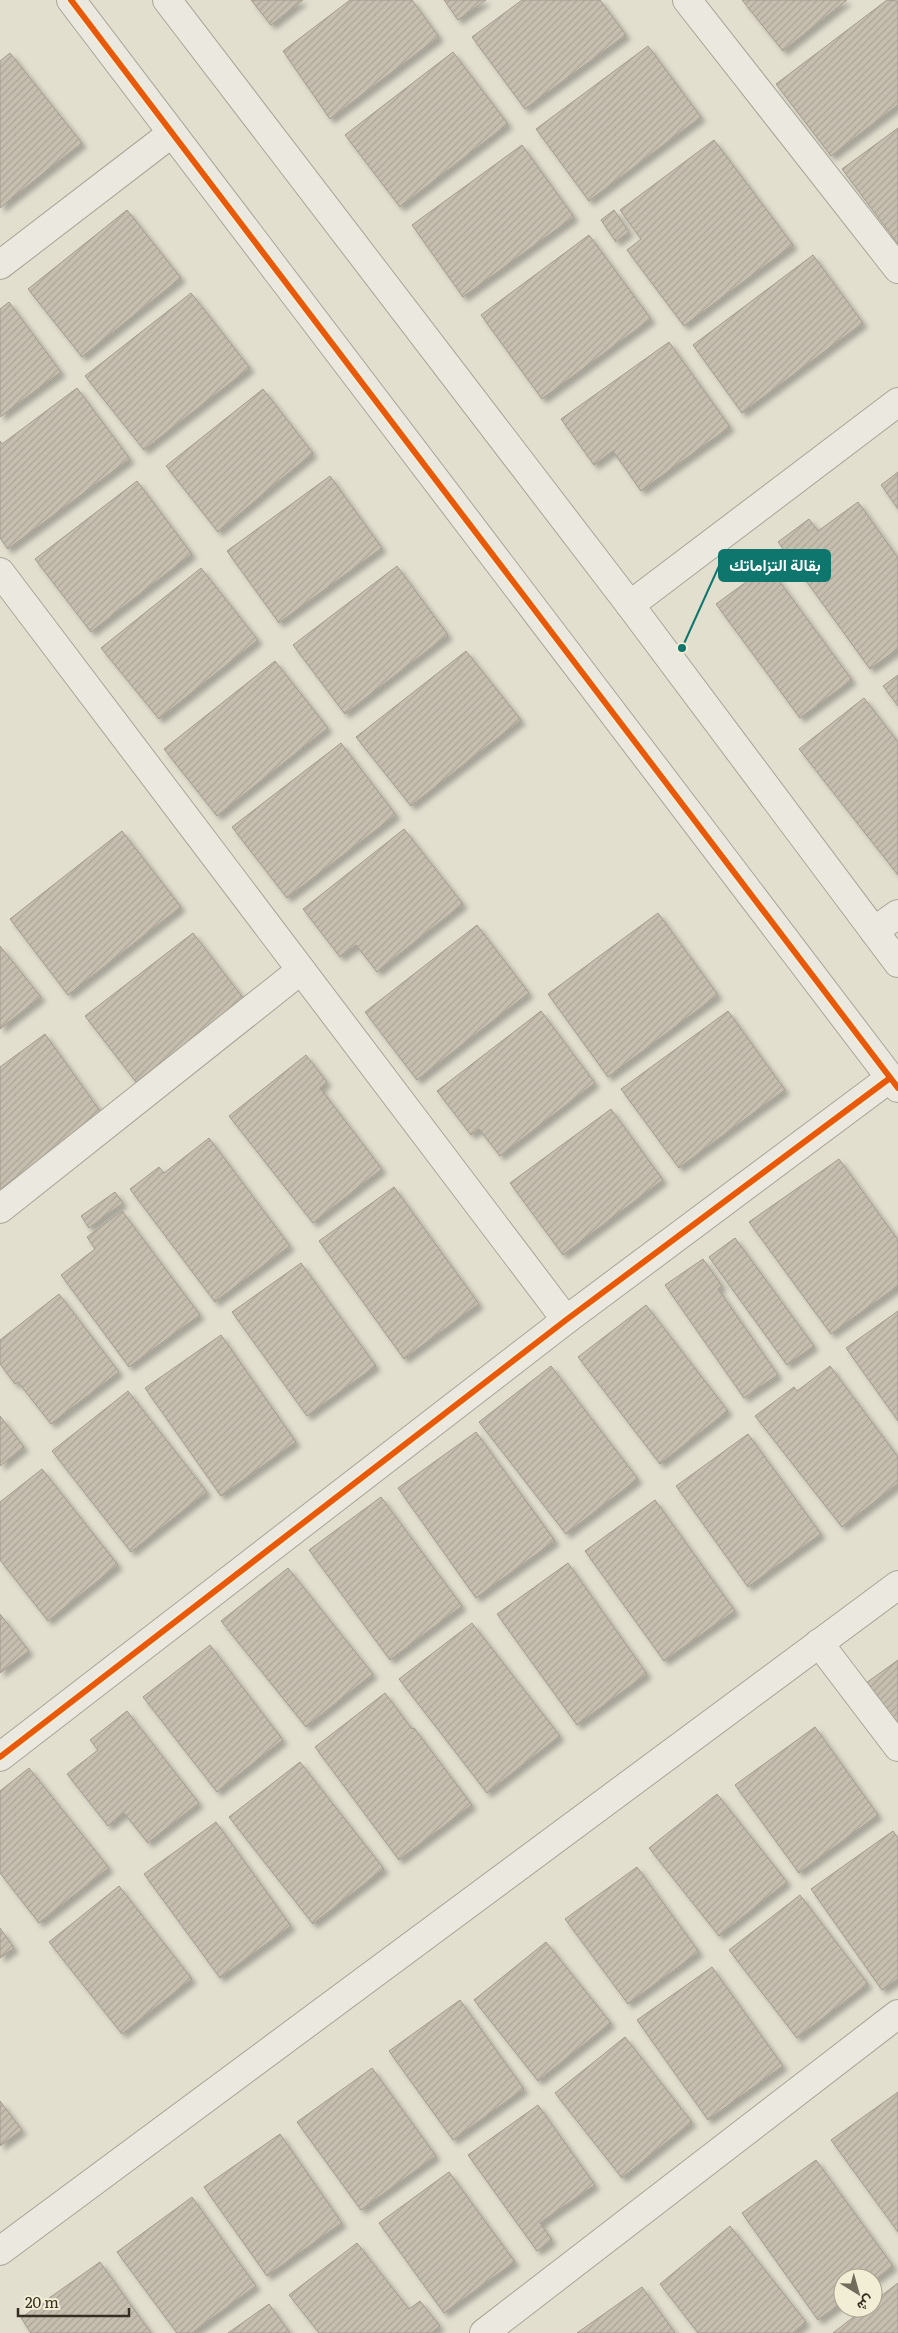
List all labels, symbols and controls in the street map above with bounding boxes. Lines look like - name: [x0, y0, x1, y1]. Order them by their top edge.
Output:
- callout: بقالة التزاماتك: [719, 550, 830, 581]
- text: بقالة التزاماتك: [729, 552, 821, 576]
- north arrow: [833, 2268, 883, 2318]
- scale bar: [18, 2286, 129, 2318]
- text: 20 m: [25, 2290, 59, 2313]
- text: ش: [854, 2291, 879, 2317]

